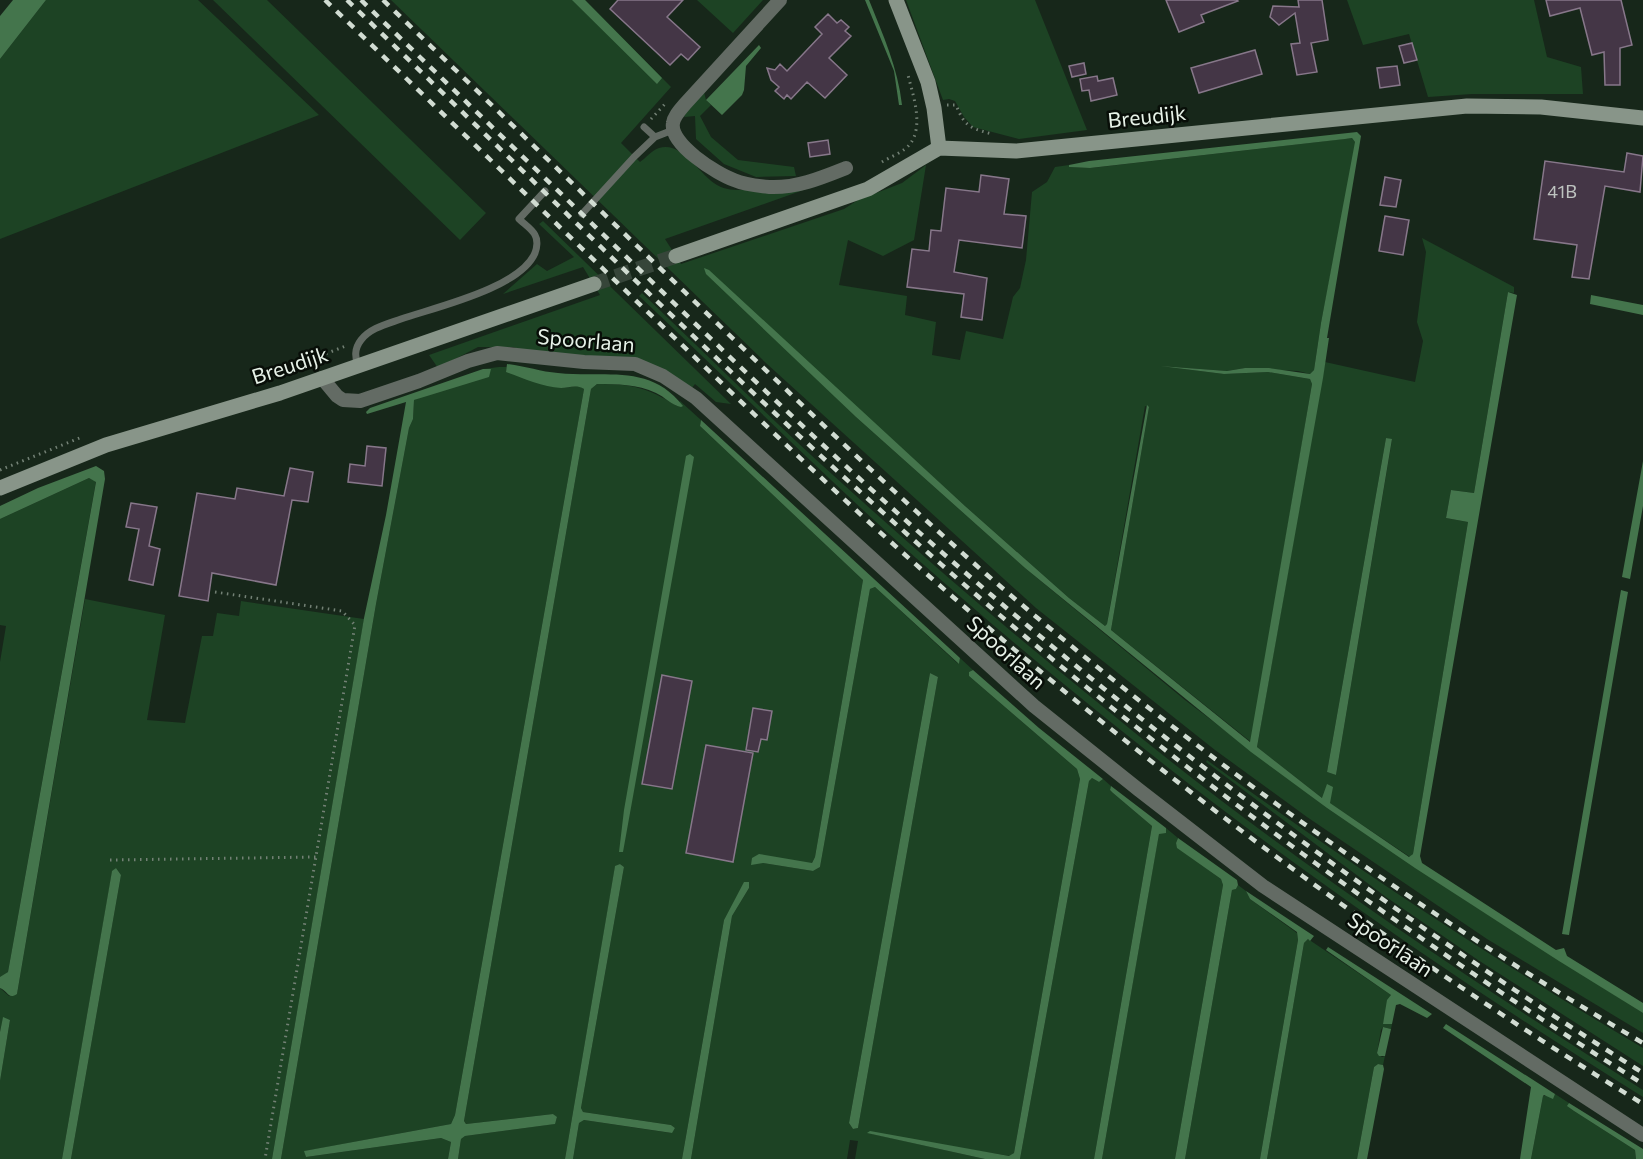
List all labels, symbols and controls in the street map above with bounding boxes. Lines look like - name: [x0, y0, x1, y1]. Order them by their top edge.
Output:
- street label: Breudijk: [1106, 99, 1187, 132]
- house number: 41B: [1547, 180, 1577, 202]
- street label: Spoorlaan: [536, 323, 636, 356]
- street label: Breudijk: [248, 341, 331, 389]
- street label: Spoorlaan: [962, 610, 1052, 694]
- street label: Spoorlaan: [1343, 906, 1438, 981]

